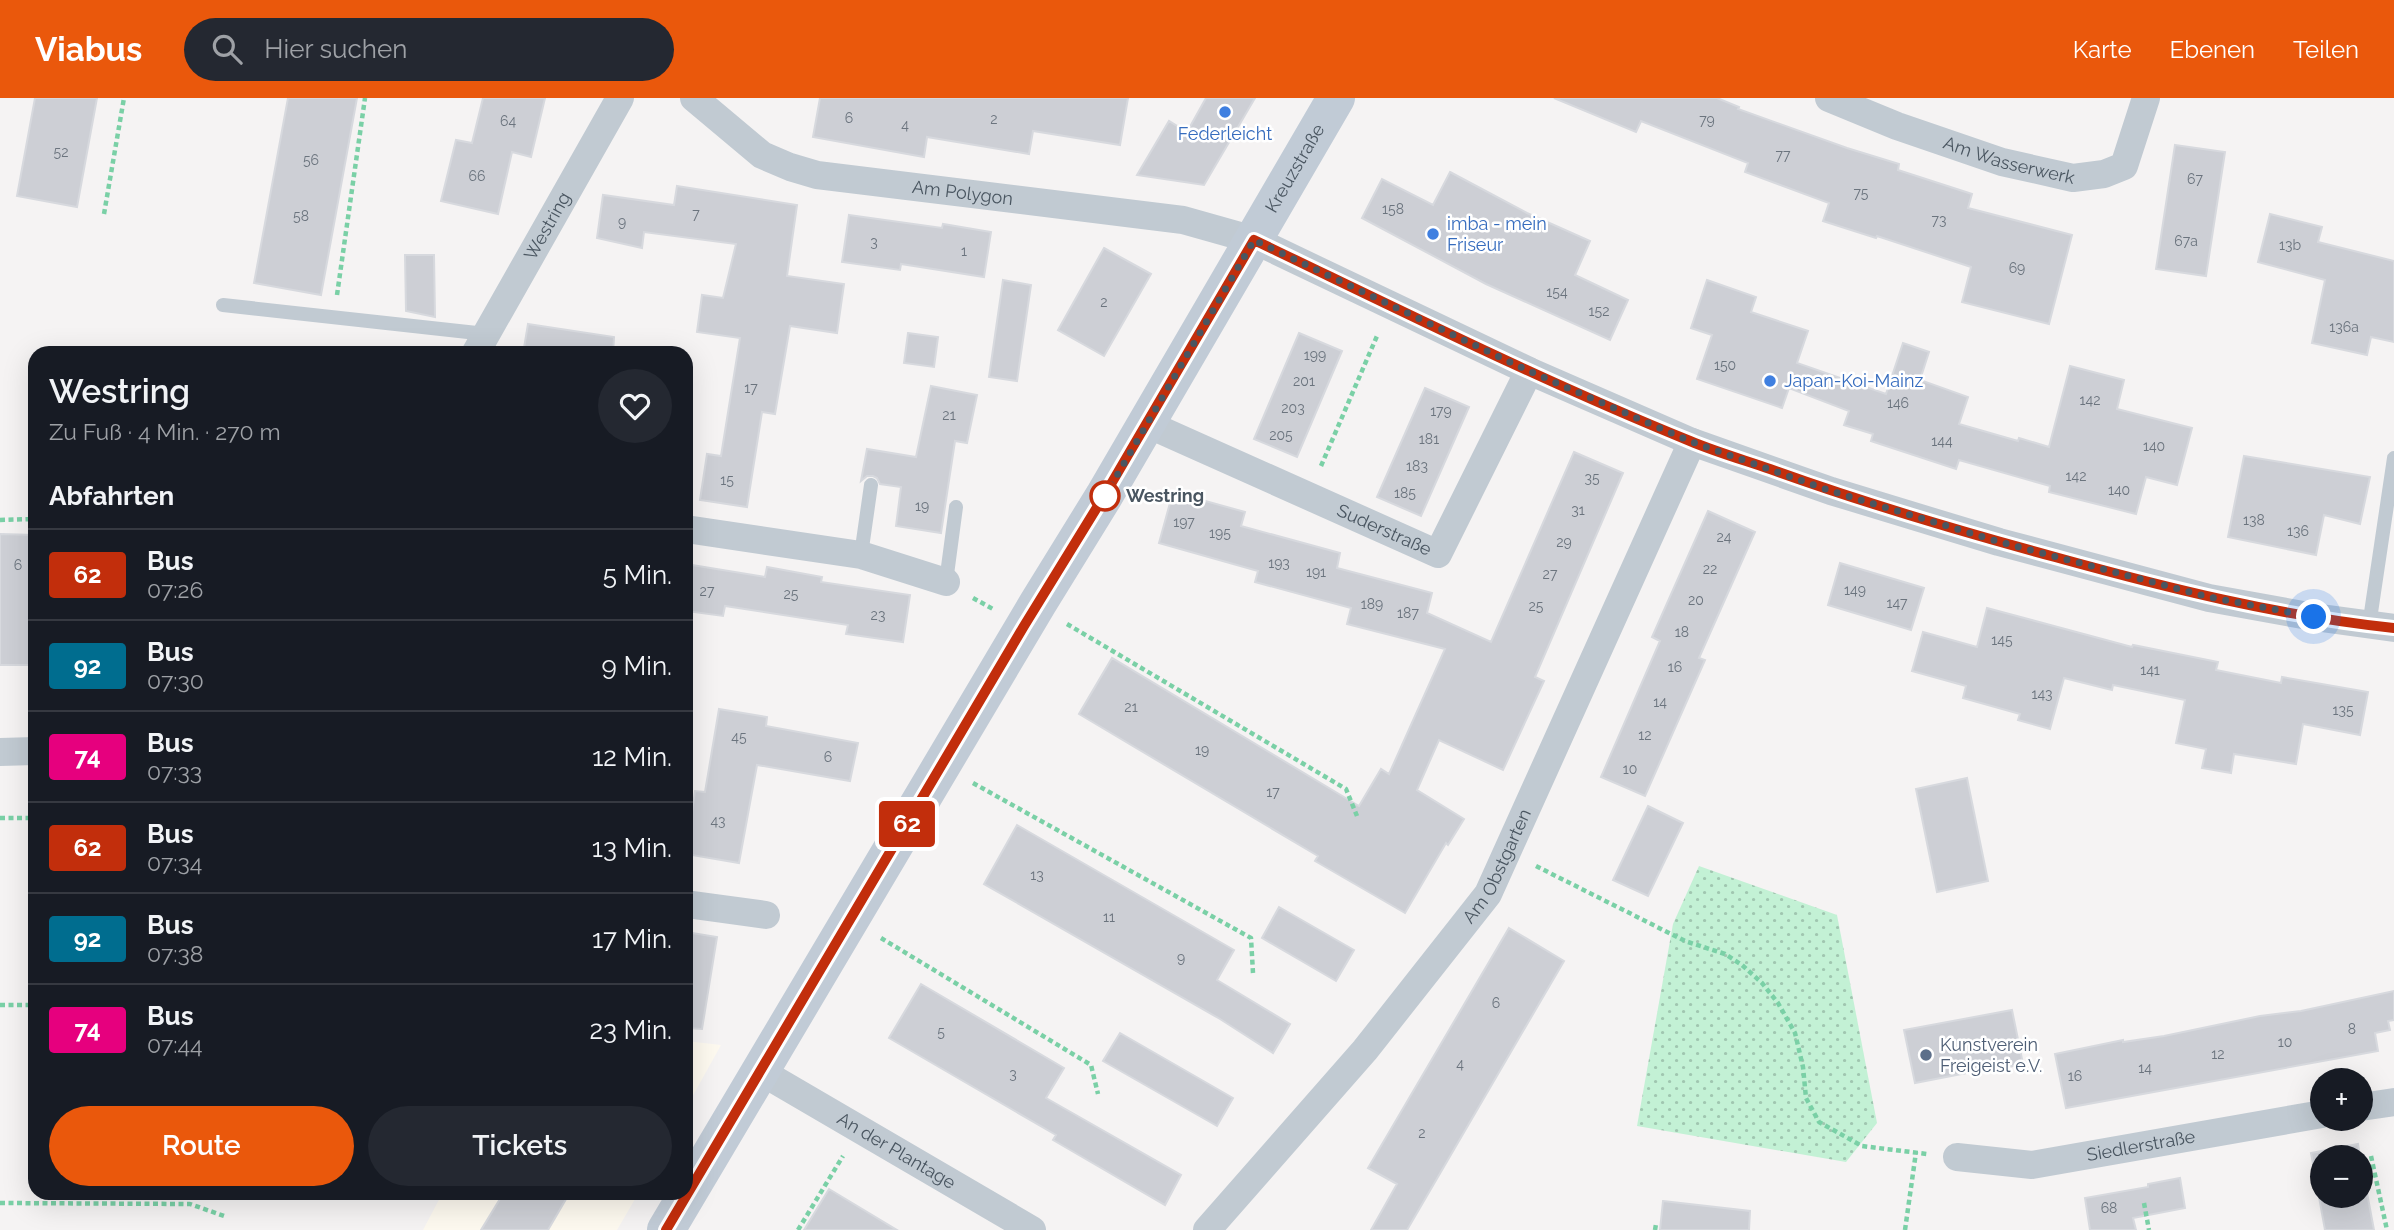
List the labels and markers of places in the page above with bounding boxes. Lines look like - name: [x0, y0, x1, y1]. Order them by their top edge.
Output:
- marker: Federleicht: [1217, 104, 1233, 120]
- place label: Federleicht: [1178, 123, 1272, 144]
- place label: imba - mein Friseur: [1447, 213, 1547, 255]
- marker: imba - mein Friseur: [1425, 226, 1441, 242]
- place label: Japan-Koi-Mainz: [1784, 370, 1923, 391]
- marker: Japan-Koi-Mainz: [1762, 373, 1778, 389]
- marker: Westring: [1090, 481, 1120, 511]
- place label: Westring: [1126, 485, 1204, 506]
- place label: Kunstverein Freigeist e.V.: [1940, 1034, 2042, 1076]
- marker: Kunstverein Freigeist e.V.: [1918, 1047, 1934, 1063]

